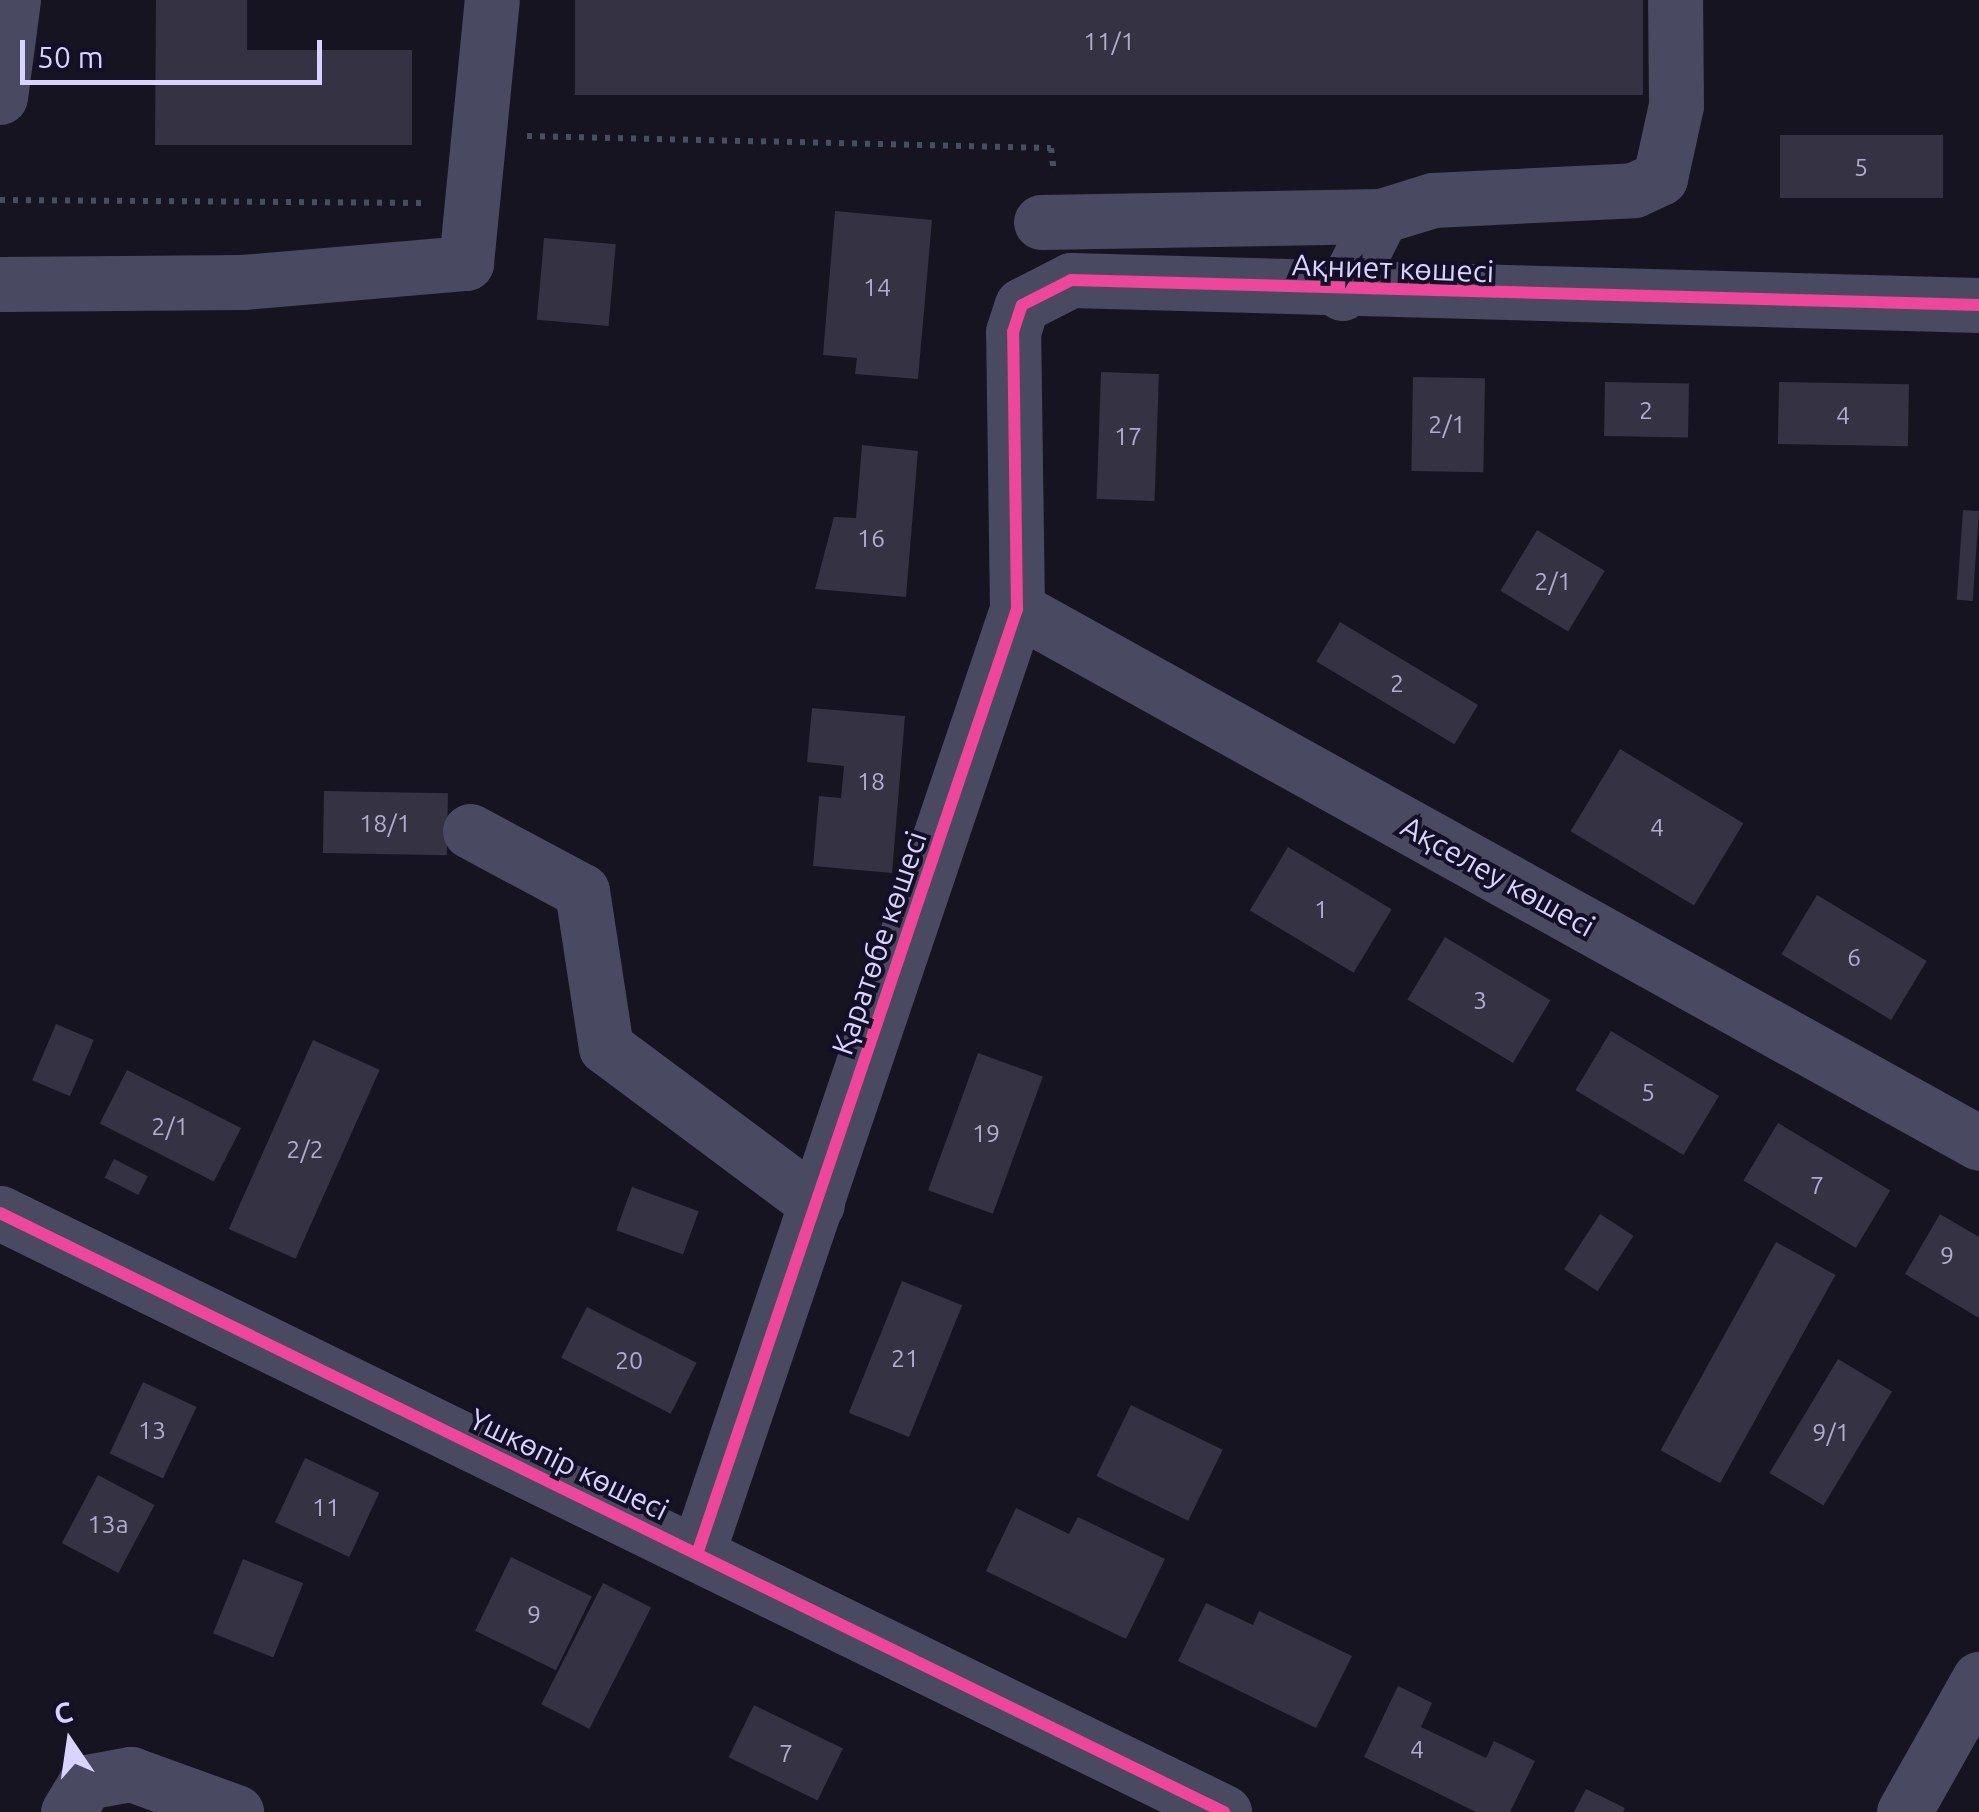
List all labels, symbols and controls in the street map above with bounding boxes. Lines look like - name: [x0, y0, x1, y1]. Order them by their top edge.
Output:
- scale bar: [25, 20, 328, 82]
- house number: 11/1: [1083, 26, 1135, 56]
- text: 50 m: [37, 40, 104, 74]
- house number: 5: [1854, 152, 1868, 182]
- street label: Ақниет көшесі: [1291, 246, 1495, 290]
- house number: 14: [863, 272, 891, 302]
- house number: 2: [1639, 395, 1653, 425]
- house number: 4: [1836, 400, 1850, 430]
- house number: 2/1: [1428, 409, 1466, 439]
- house number: 17: [1114, 421, 1142, 451]
- house number: 16: [857, 523, 885, 553]
- house number: 2/1: [1534, 566, 1572, 596]
- house number: 2: [1390, 668, 1404, 698]
- house number: 18: [857, 766, 885, 796]
- house number: 18/1: [359, 808, 411, 838]
- street label: Ақселеу көшесі: [1395, 808, 1601, 944]
- house number: 4: [1650, 812, 1664, 842]
- street label: Қаратөбе көшесі: [824, 827, 934, 1059]
- house number: 1: [1314, 894, 1328, 924]
- house number: 6: [1847, 942, 1861, 972]
- house number: 3: [1473, 985, 1487, 1015]
- house number: 5: [1641, 1077, 1655, 1107]
- house number: 2/1: [151, 1111, 189, 1141]
- house number: 19: [972, 1118, 1000, 1148]
- house number: 2/2: [286, 1134, 324, 1164]
- house number: 7: [1810, 1170, 1824, 1200]
- house number: 9: [1940, 1240, 1954, 1270]
- house number: 21: [891, 1343, 919, 1373]
- house number: 20: [615, 1345, 643, 1375]
- street label: Үшкөпір көшесі: [464, 1400, 674, 1528]
- house number: 13: [138, 1415, 166, 1445]
- house number: 9/1: [1812, 1417, 1850, 1447]
- house number: 11: [312, 1492, 340, 1522]
- house number: 13а: [87, 1509, 129, 1539]
- house number: 9: [527, 1599, 541, 1629]
- north arrow: [20, 1692, 120, 1792]
- text: С: [51, 1695, 75, 1729]
- house number: 4: [1410, 1734, 1424, 1764]
- house number: 7: [779, 1738, 793, 1768]

